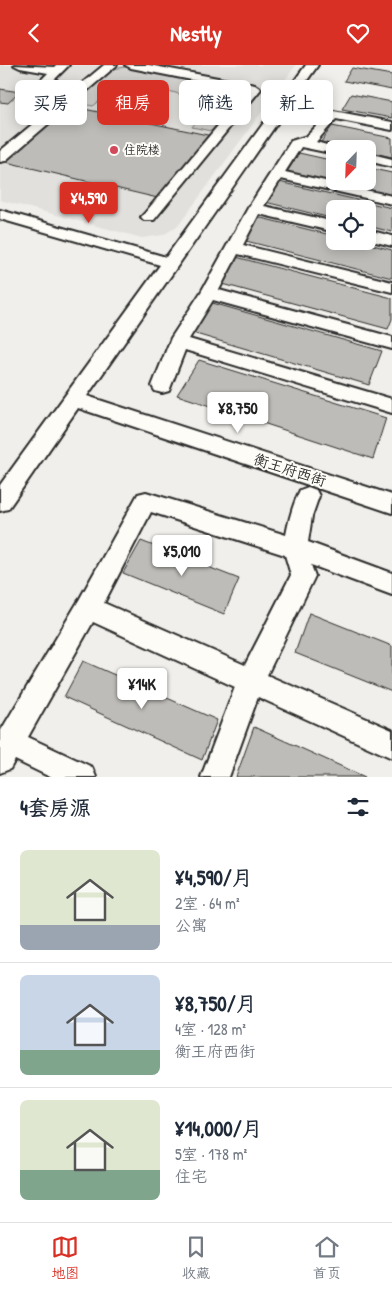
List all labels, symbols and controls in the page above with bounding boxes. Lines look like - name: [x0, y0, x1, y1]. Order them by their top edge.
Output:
- text: Nestly: [170, 18, 222, 48]
- icon: back: [20, 19, 48, 47]
- icon: heart: [344, 19, 372, 47]
- chip: 买房: [15, 80, 87, 125]
- chip: 租房: [97, 80, 169, 125]
- chip: 筛选: [179, 80, 251, 125]
- chip: 新上: [261, 80, 333, 125]
- north arrow: [326, 140, 376, 190]
- map controls: [326, 140, 376, 250]
- place label: 住院楼: [124, 141, 160, 158]
- marker: 住院楼: [108, 144, 120, 156]
- pin: ¥4,590: [48, 181, 130, 224]
- text: ¥4,590: [71, 187, 107, 209]
- button: locate: [326, 200, 376, 250]
- pin: ¥8,750: [197, 391, 279, 434]
- text: ¥8,750: [218, 397, 258, 419]
- street label: 衡王府西街: [251, 448, 329, 491]
- pin: ¥5,010: [141, 535, 223, 577]
- text: ¥5,010: [163, 540, 201, 562]
- pin: ¥14K: [112, 667, 172, 710]
- text: ¥14K: [128, 673, 156, 695]
- text: 4套房源: [20, 793, 91, 822]
- icon: filters: [344, 793, 372, 821]
- text: ¥4,590/月: [175, 863, 253, 892]
- icon: home: [60, 870, 120, 930]
- text: 2室 · 64 m²: [175, 892, 240, 914]
- text: 公寓: [175, 914, 207, 936]
- text: ¥8,750/月: [175, 989, 257, 1018]
- icon: home: [60, 995, 120, 1055]
- text: 4室 · 128 m²: [175, 1018, 246, 1040]
- text: 衡王府西街: [175, 1040, 255, 1062]
- text: ¥14,000/月: [175, 1114, 263, 1143]
- icon: home: [60, 1120, 120, 1180]
- text: 5室 · 178 m²: [175, 1143, 247, 1165]
- text: 住宅: [175, 1165, 207, 1187]
- tab: 地图: [51, 1233, 79, 1282]
- tab: 收藏: [182, 1233, 210, 1282]
- tab: 首页: [313, 1233, 341, 1282]

